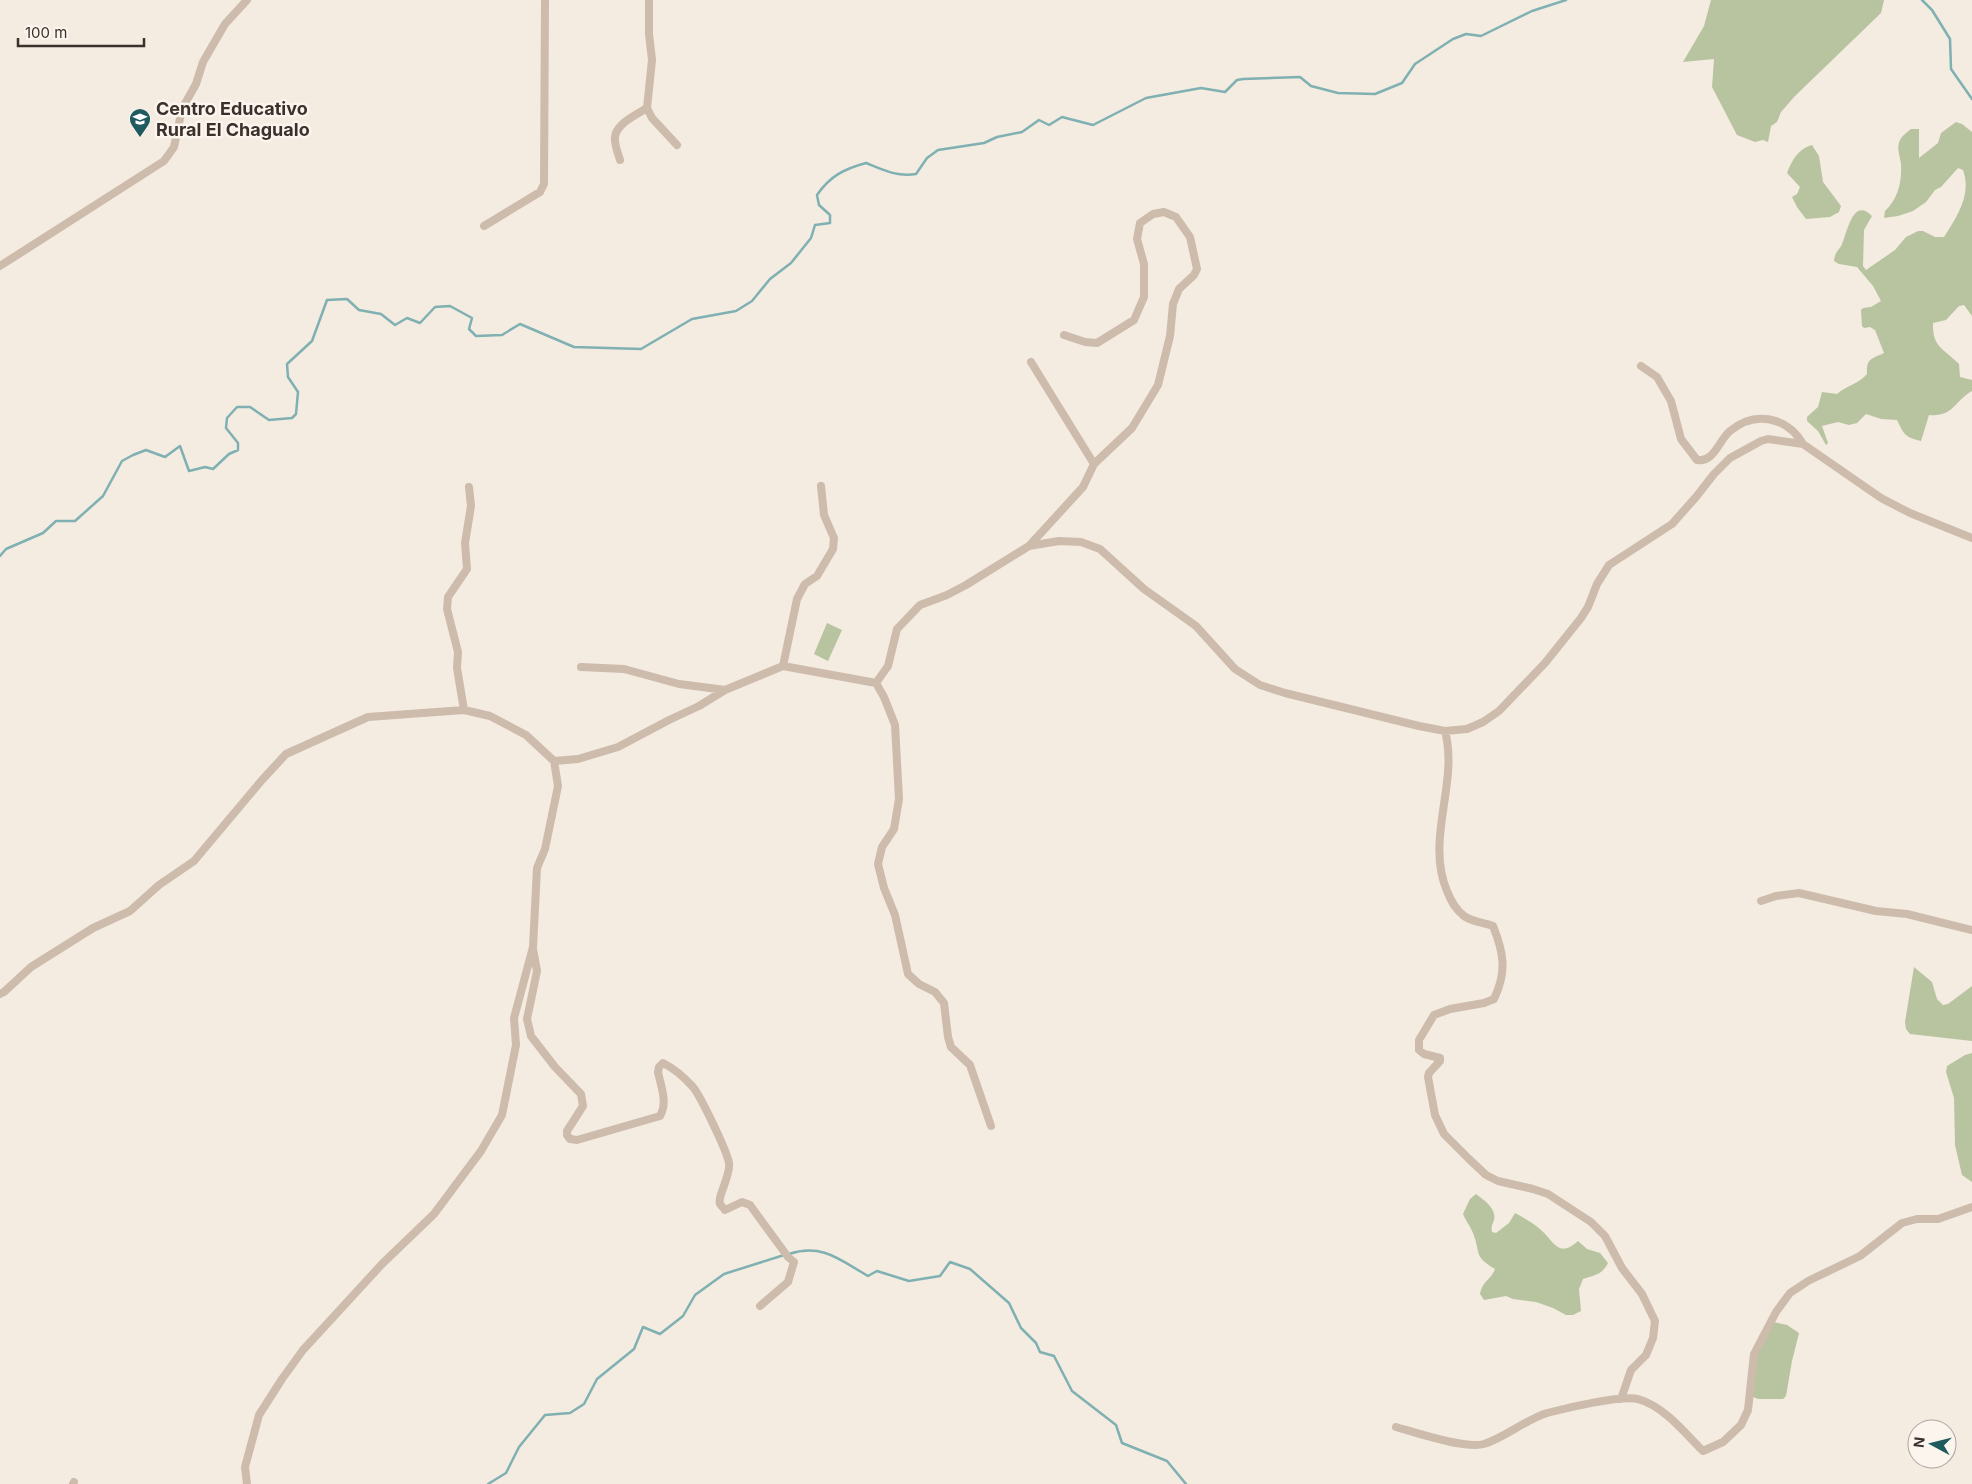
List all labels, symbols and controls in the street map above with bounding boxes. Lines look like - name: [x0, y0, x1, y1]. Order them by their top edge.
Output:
- scale bar: [18, 15, 144, 47]
- text: 100 m: [25, 23, 67, 42]
- place label: Centro Educativo Rural El Chagualo: [156, 98, 310, 140]
- school or university icon: Centro Educativo Rural El Chagualo: [128, 107, 152, 138]
- north arrow: [1907, 1419, 1957, 1469]
- text: N: [1910, 1436, 1928, 1449]

